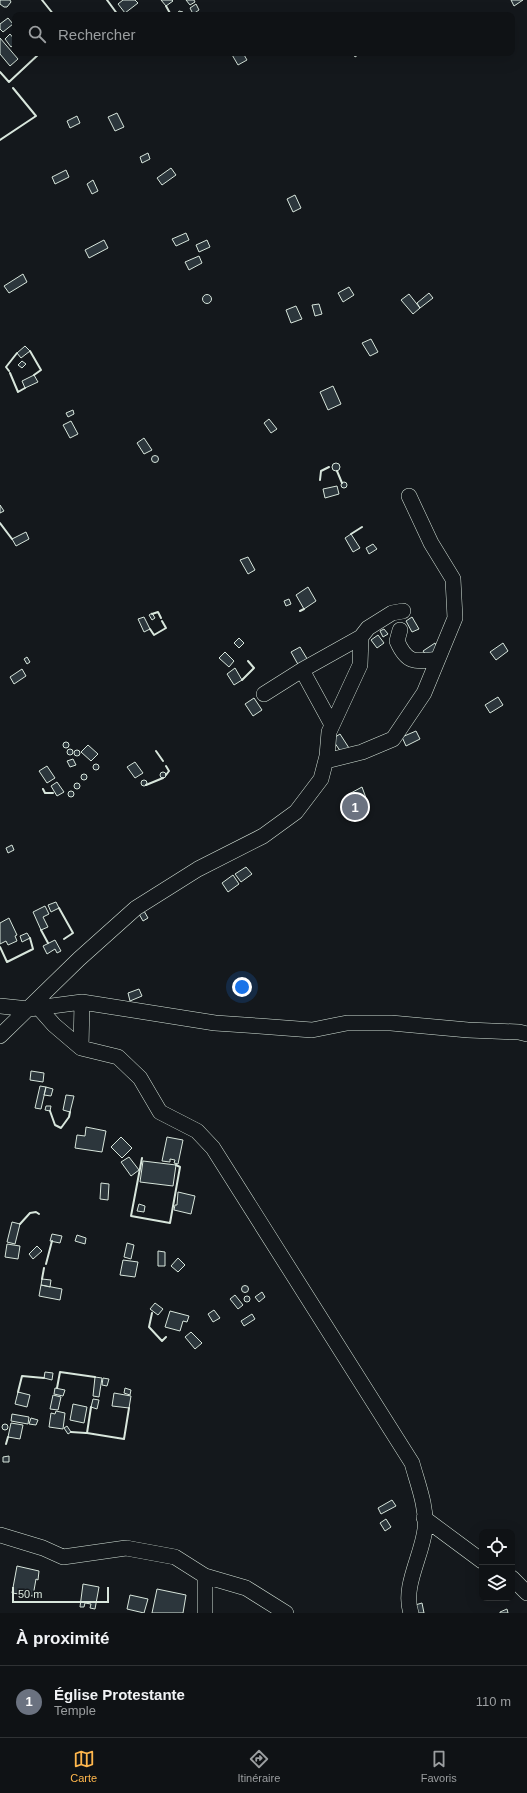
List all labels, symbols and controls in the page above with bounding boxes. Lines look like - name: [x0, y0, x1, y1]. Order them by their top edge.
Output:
- search box: [12, 12, 515, 56]
- icon: search: [26, 23, 48, 45]
- text: Rechercher: [58, 26, 136, 43]
- pin: 1: [342, 792, 368, 822]
- your location: [232, 977, 252, 997]
- map controls: [479, 1529, 515, 1601]
- button: locate: [479, 1529, 515, 1565]
- button: layers: [479, 1565, 515, 1601]
- scale bar: [12, 1585, 109, 1604]
- text: 50 m: [18, 1588, 42, 1600]
- text: À proximité: [16, 1629, 110, 1648]
- text: Église Protestante: [54, 1686, 185, 1703]
- text: 1: [25, 1694, 33, 1709]
- text: 110 m: [476, 1694, 511, 1709]
- text: Temple: [54, 1703, 96, 1718]
- tab: Carte: [70, 1748, 97, 1784]
- tab: Itinéraire: [238, 1748, 280, 1784]
- tab: Favoris: [421, 1748, 457, 1784]

